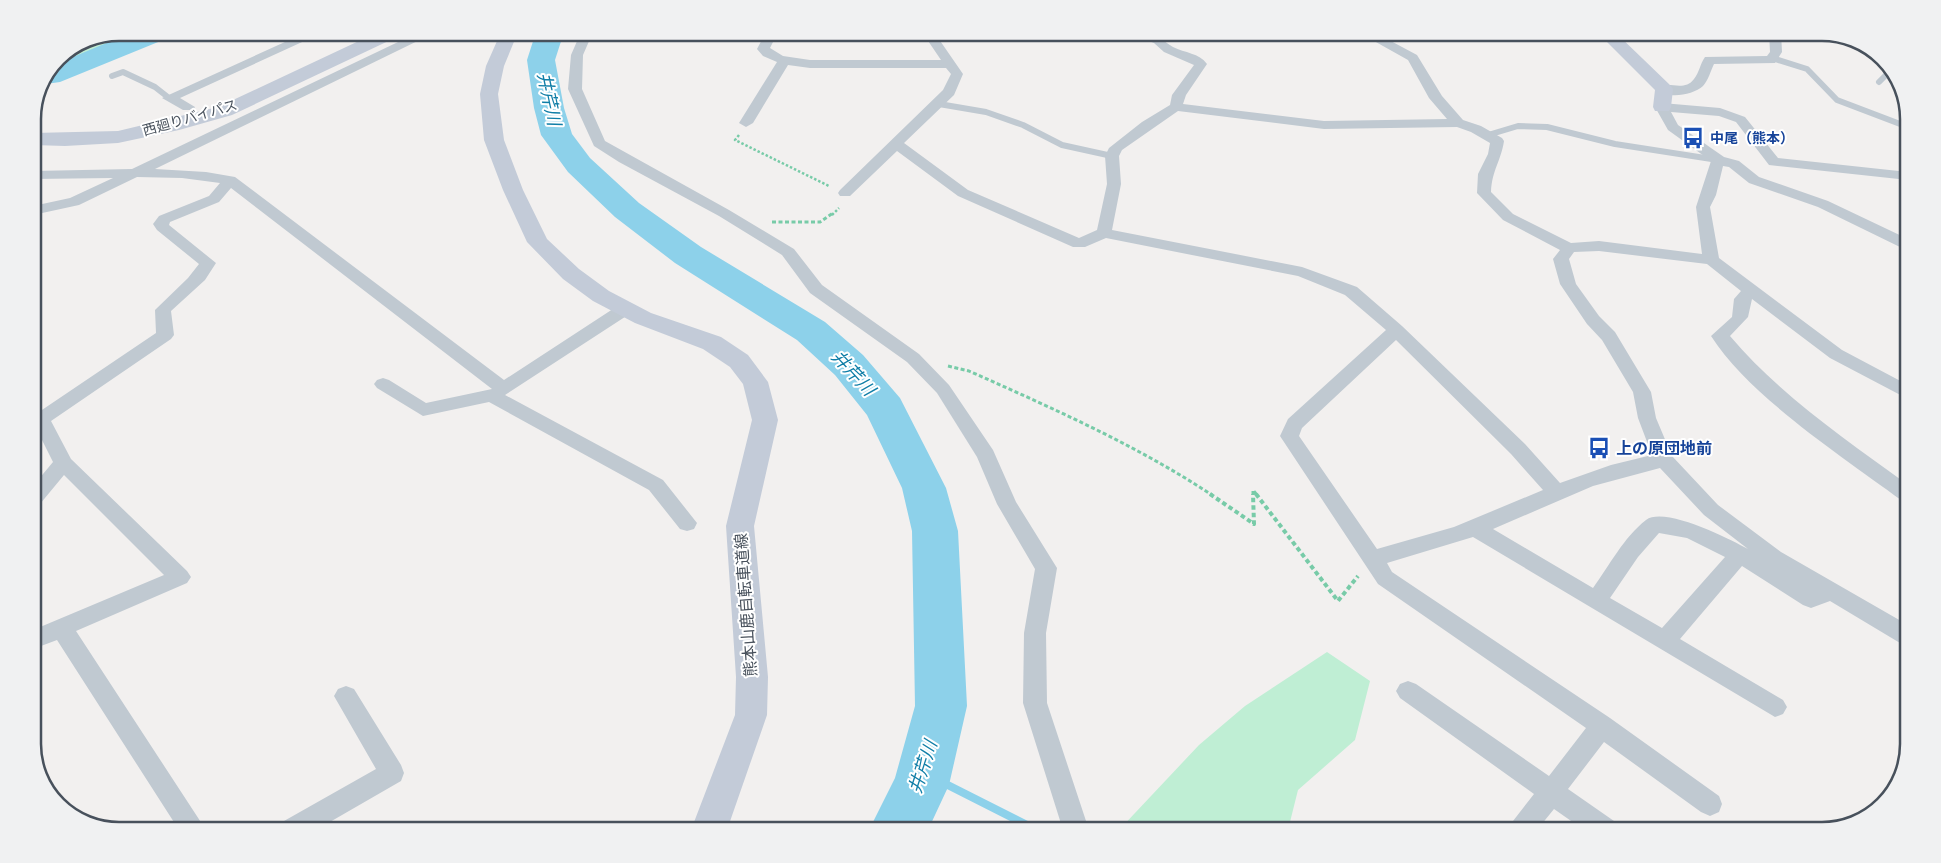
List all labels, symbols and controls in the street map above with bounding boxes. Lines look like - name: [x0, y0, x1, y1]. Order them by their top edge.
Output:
- water label: 井芹川: [533, 70, 566, 130]
- street label: 西廻りバイパス: [141, 96, 239, 140]
- bus stop icon: 中尾（熊本）: [1680, 125, 1706, 151]
- place label: 中尾（熊本）: [1710, 130, 1794, 147]
- water label: 井芹川: [827, 346, 881, 402]
- bus stop icon: 上の原団地前: [1586, 435, 1612, 461]
- place label: 上の原団地前: [1616, 439, 1712, 458]
- street label: 熊本山鹿自転車道線: [732, 533, 760, 677]
- water label: 井芹川: [904, 736, 942, 796]

